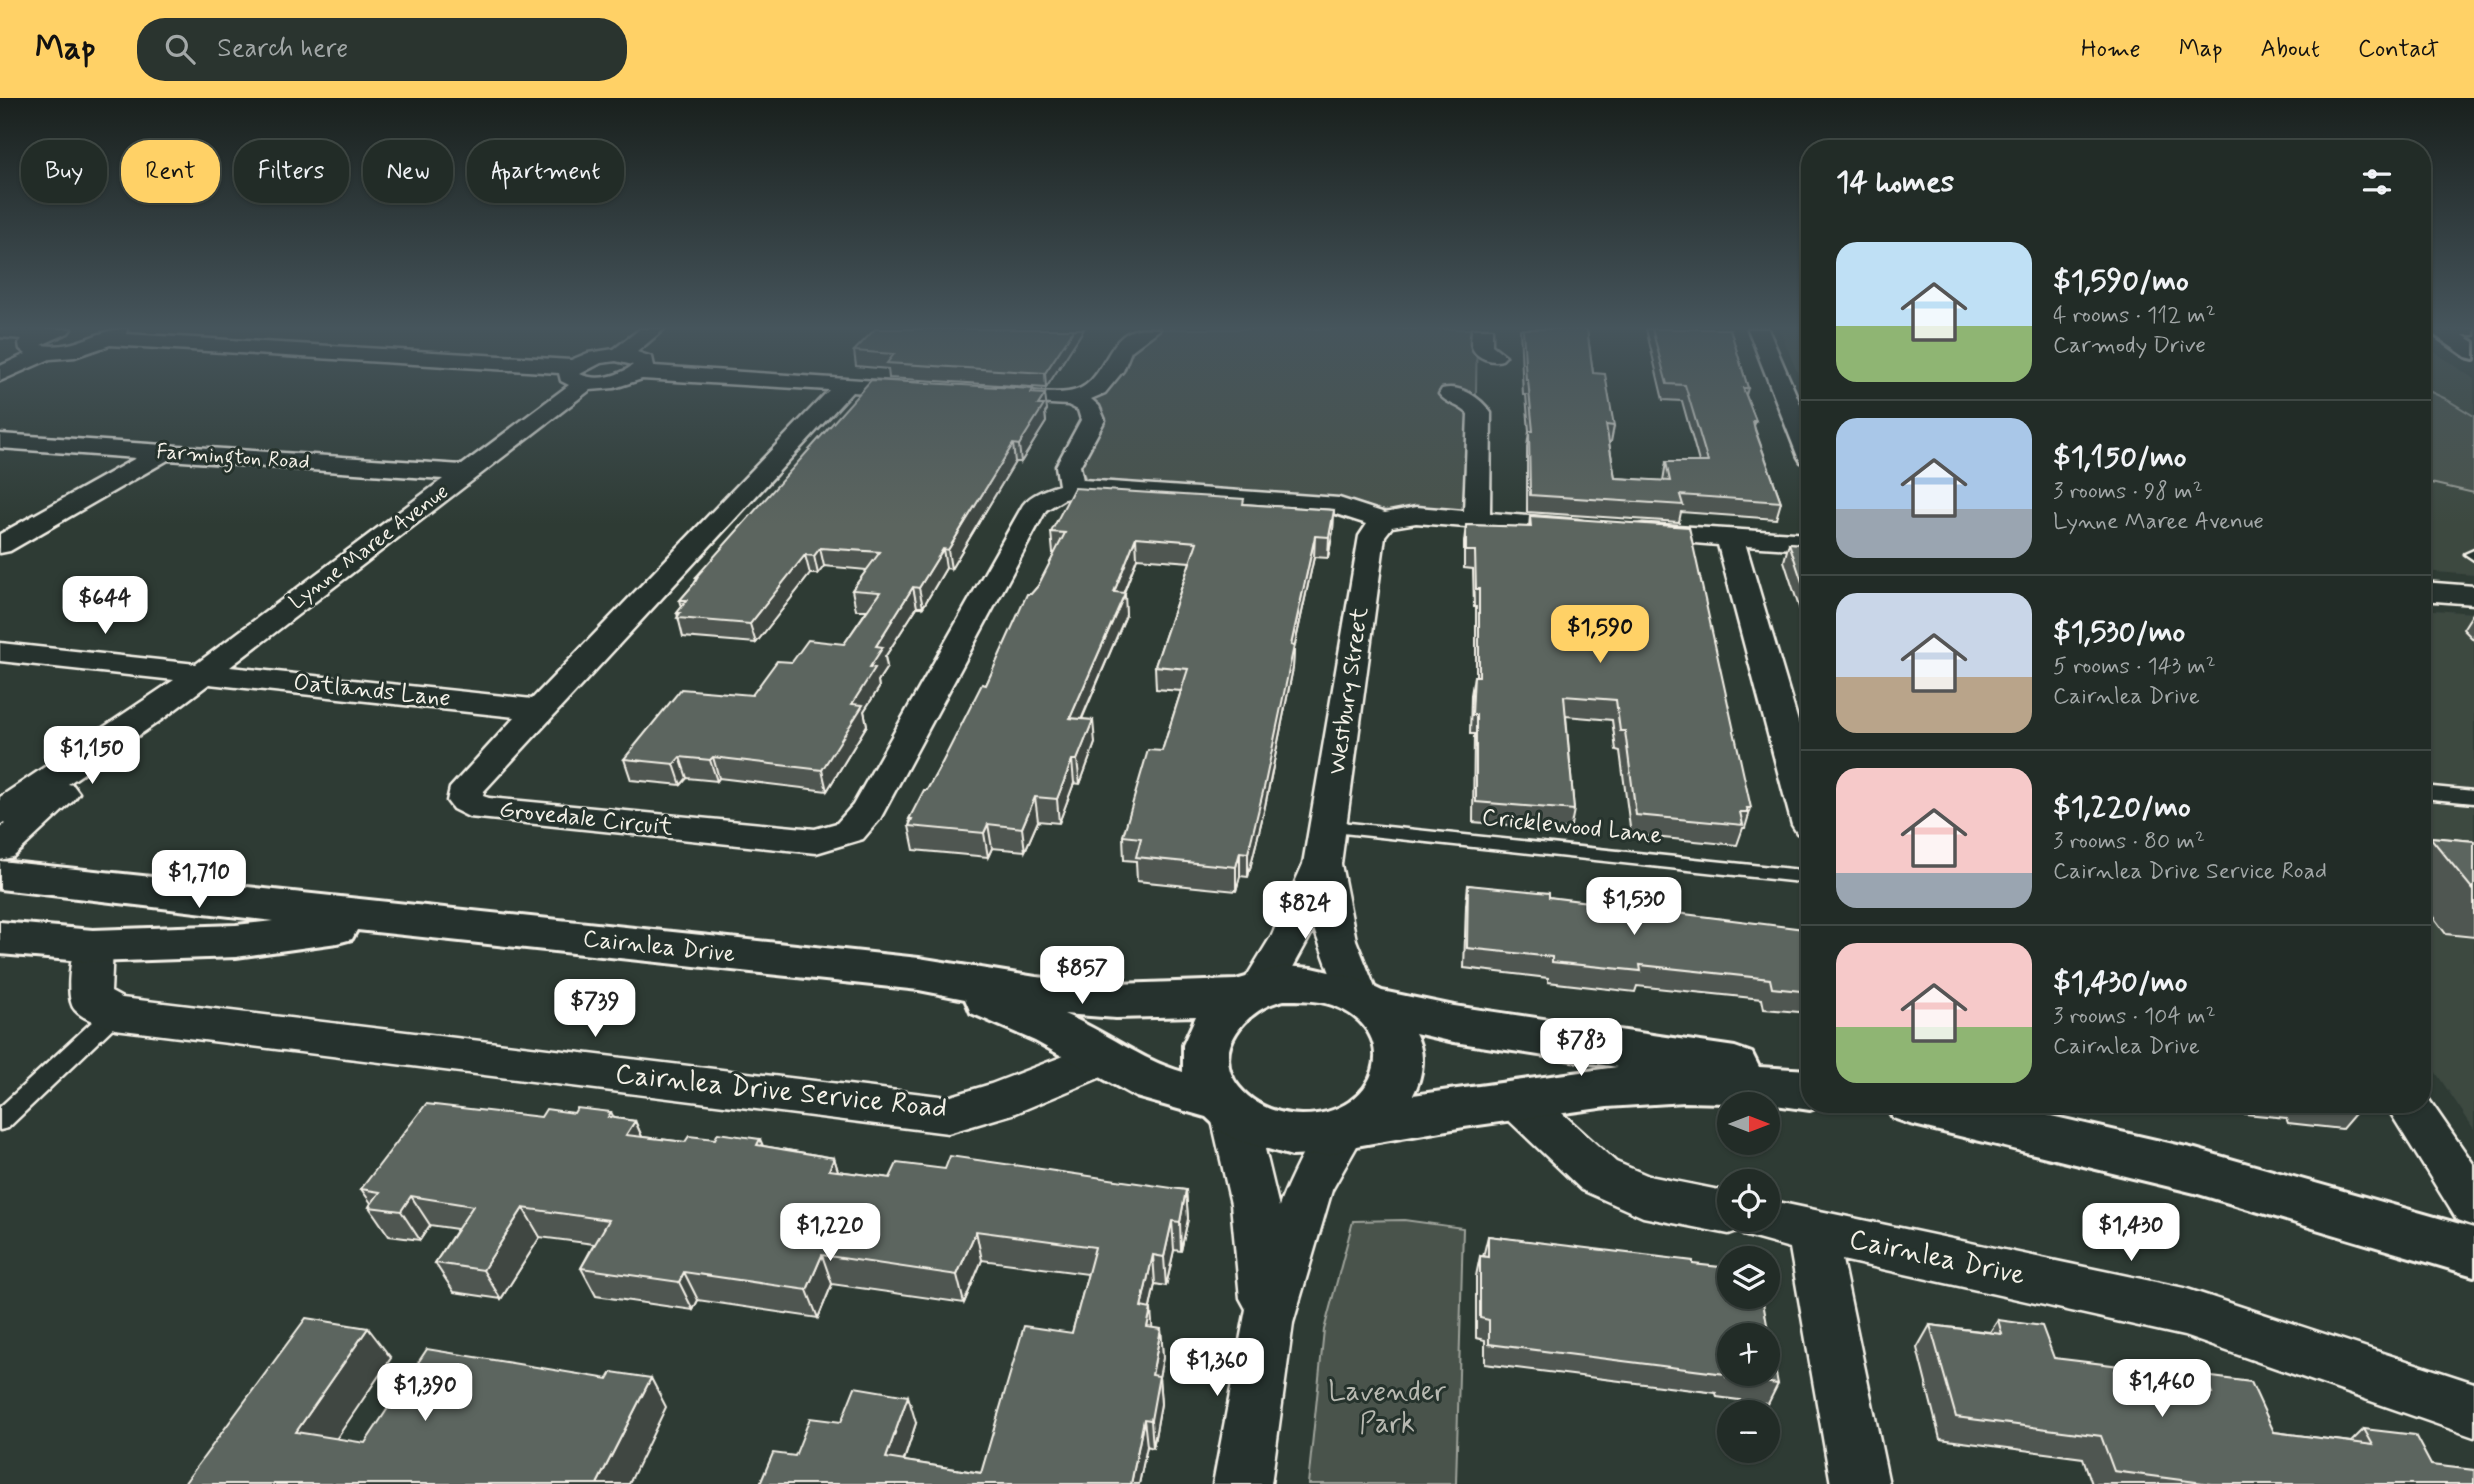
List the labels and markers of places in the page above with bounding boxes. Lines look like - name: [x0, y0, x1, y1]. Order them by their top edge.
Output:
- pin: $644: [64, 576, 146, 636]
- pin: $1,590: [1543, 606, 1657, 665]
- pin: $1,150: [35, 726, 149, 786]
- pin: $1,710: [142, 850, 256, 910]
- pin: $1,530: [1577, 878, 1691, 937]
- pin: $824: [1264, 882, 1346, 941]
- pin: $857: [1041, 946, 1123, 1006]
- pin: $739: [554, 979, 636, 1039]
- pin: $783: [1540, 1018, 1622, 1078]
- pin: $1,220: [773, 1204, 887, 1263]
- pin: $1,430: [2074, 1204, 2188, 1263]
- pin: $1,360: [1160, 1338, 1274, 1398]
- pin: $1,460: [2105, 1360, 2219, 1419]
- pin: $1,390: [368, 1364, 482, 1423]

